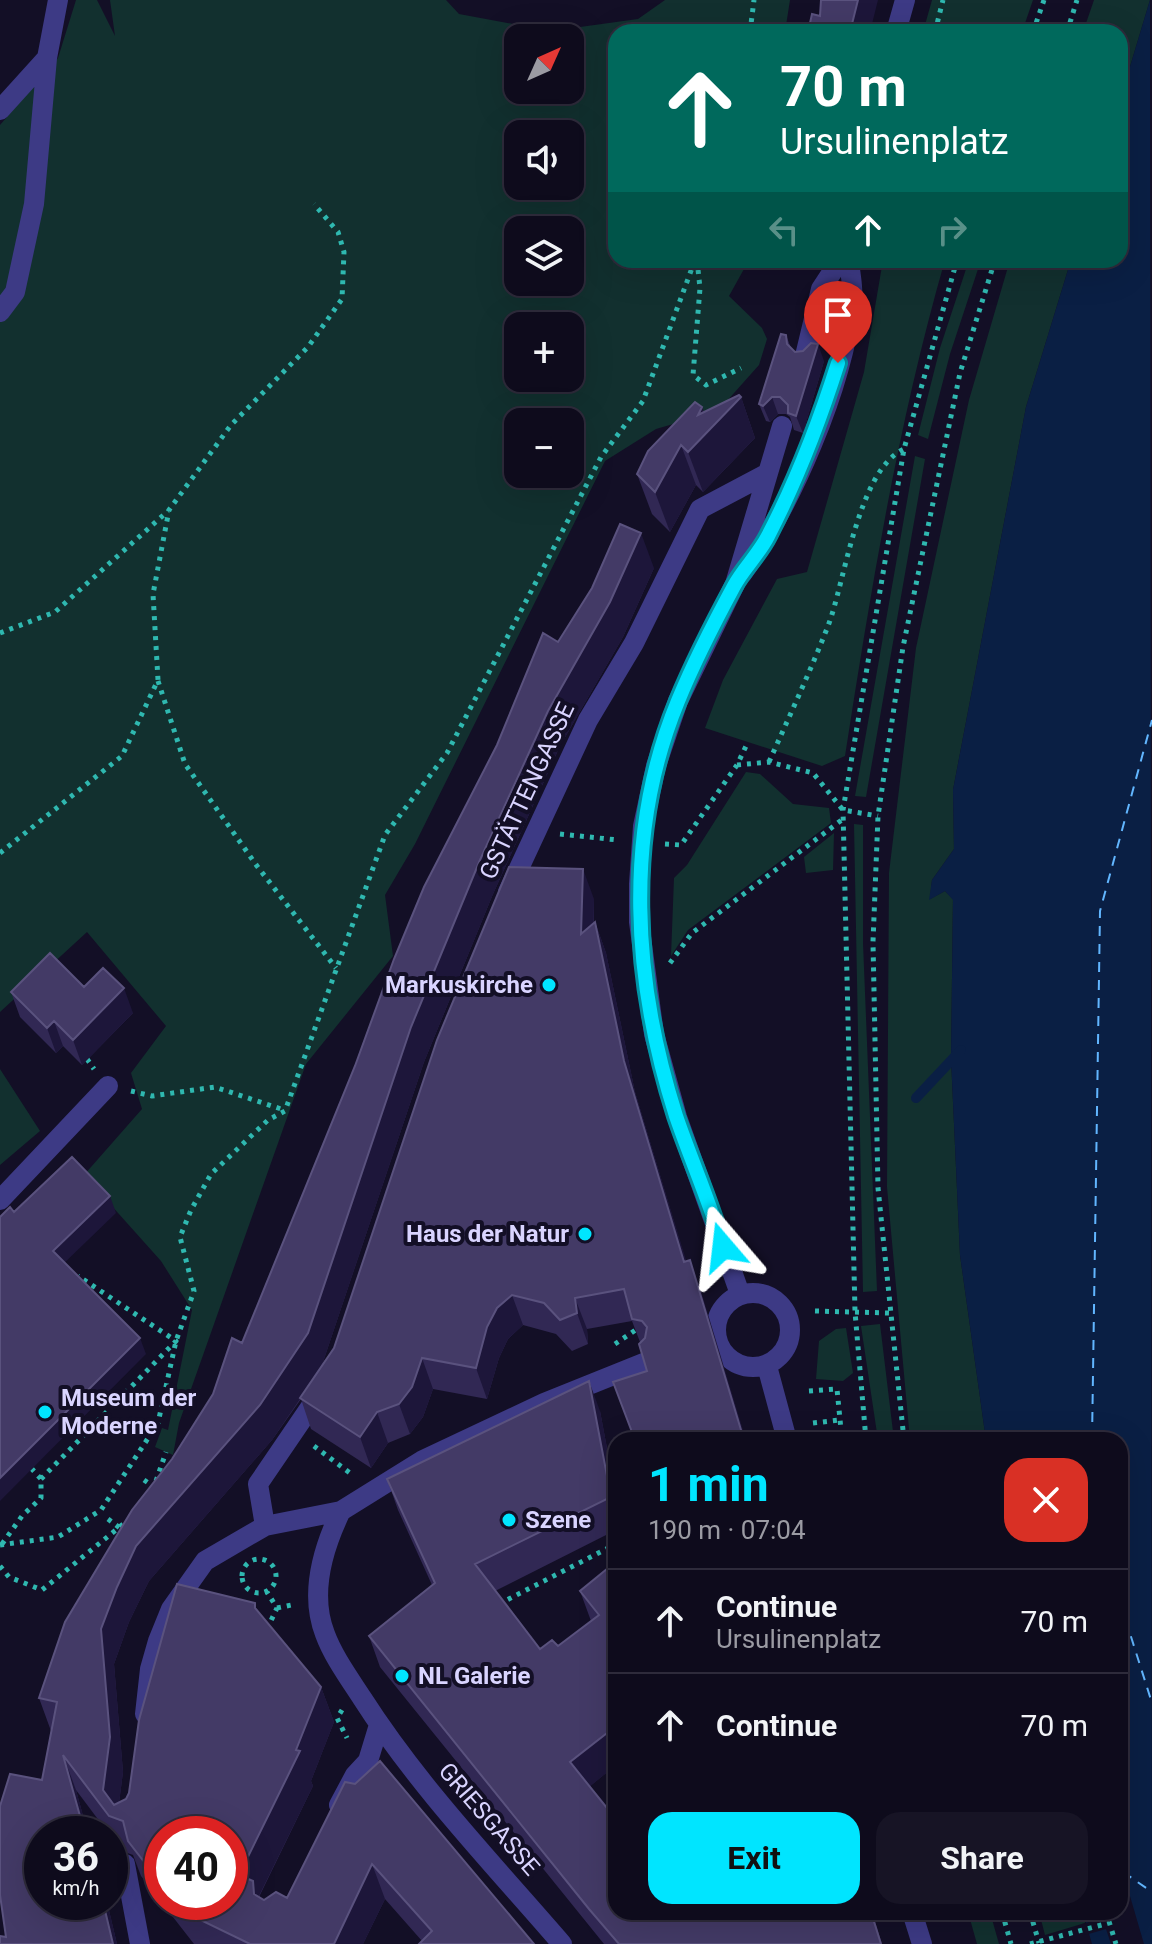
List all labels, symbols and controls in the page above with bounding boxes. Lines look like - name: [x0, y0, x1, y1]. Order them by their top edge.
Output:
- north arrow: [504, 24, 584, 104]
- map controls: [504, 24, 584, 488]
- text: 70 m: [780, 54, 907, 120]
- icon: ahead: [648, 56, 752, 160]
- button: sound: [504, 120, 584, 200]
- text: Ursulinenplatz: [780, 121, 1009, 163]
- icon: left: [762, 208, 806, 252]
- icon: ahead: [846, 208, 890, 252]
- icon: right: [930, 208, 974, 252]
- button: layers: [504, 216, 584, 296]
- pin: [804, 281, 872, 363]
- icon: arrive: [816, 293, 860, 337]
- button: +: [504, 312, 584, 392]
- button: −: [504, 408, 584, 488]
- street label: GSTÄTTENGASSE: [474, 698, 580, 884]
- place label: Markuskirche: [385, 971, 533, 999]
- marker: Markuskirche: [540, 976, 558, 994]
- position arrow: [681, 1205, 765, 1289]
- place label: Haus der Natur: [406, 1220, 569, 1248]
- marker: Haus der Natur: [576, 1225, 594, 1243]
- place label: Museum der Moderne: [61, 1384, 196, 1440]
- marker: Museum der Moderne: [36, 1403, 54, 1421]
- text: 1 min: [648, 1456, 769, 1513]
- button: close: [1004, 1458, 1088, 1542]
- place label: Szene: [525, 1506, 591, 1534]
- marker: Szene: [500, 1511, 518, 1529]
- text: 190 m · 07:04: [648, 1515, 806, 1545]
- text: Continue: [716, 1589, 837, 1624]
- icon: ahead: [648, 1599, 692, 1643]
- text: 70 m: [1021, 1604, 1088, 1639]
- text: Ursulinenplatz: [716, 1624, 881, 1654]
- place label: NL Galerie: [418, 1662, 531, 1690]
- marker: NL Galerie: [393, 1667, 411, 1685]
- icon: ahead: [648, 1703, 692, 1747]
- text: Continue: [716, 1708, 837, 1743]
- text: 70 m: [1021, 1708, 1088, 1743]
- street label: GRIESGASSE: [433, 1757, 545, 1881]
- button: Exit: [648, 1812, 860, 1904]
- button: Share: [876, 1812, 1088, 1904]
- speed limit sign: 40: [144, 1816, 248, 1920]
- text: 36: [53, 1834, 99, 1881]
- text: km/h: [53, 1876, 99, 1900]

